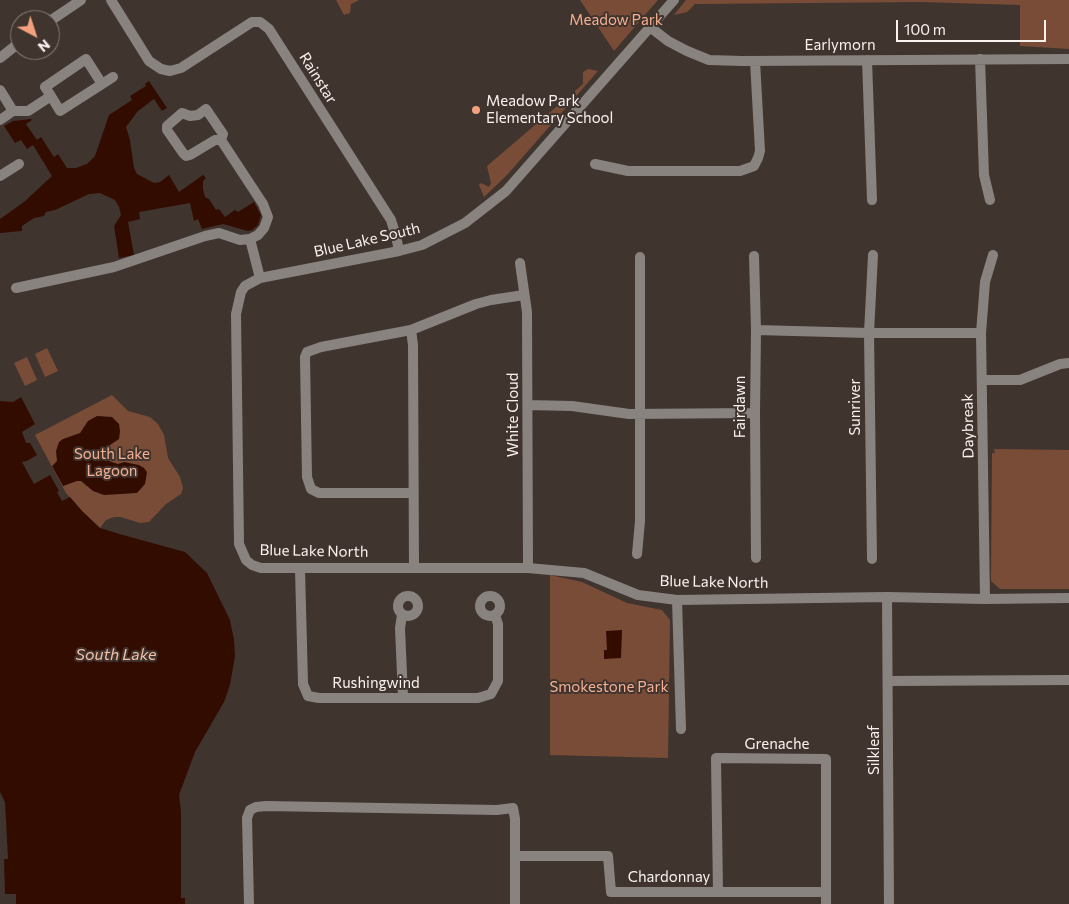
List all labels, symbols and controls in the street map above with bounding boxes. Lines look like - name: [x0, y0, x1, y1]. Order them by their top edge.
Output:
- north arrow: [10, 10, 60, 60]
- scale bar: [899, 10, 1049, 42]
- park label: Meadow Park: [569, 11, 663, 29]
- text: 100 m: [904, 20, 946, 38]
- text: N: [35, 36, 54, 56]
- street label: Earlymorn: [805, 36, 875, 54]
- street label: Rainstar: [295, 49, 341, 107]
- place label: Meadow Park Elementary School: [486, 92, 613, 127]
- marker: Meadow Park Elementary School: [470, 104, 482, 116]
- street label: Blue Lake South: [312, 219, 422, 261]
- street label: White Cloud: [504, 373, 522, 457]
- street label: Fairdawn: [731, 376, 749, 438]
- street label: Sunriver: [846, 379, 864, 435]
- street label: Daybreak: [958, 393, 978, 459]
- park label: South Lake Lagoon: [74, 445, 150, 480]
- street label: Blue Lake North: [260, 541, 368, 561]
- street label: Blue Lake North: [660, 572, 768, 592]
- water label: South Lake: [76, 645, 156, 665]
- street label: Rushingwind: [332, 674, 420, 692]
- park label: Smokestone Park: [549, 678, 669, 696]
- street label: Silkleaf: [865, 725, 883, 775]
- street label: Grenache: [744, 735, 810, 753]
- street label: Chardonnay: [628, 868, 710, 886]

